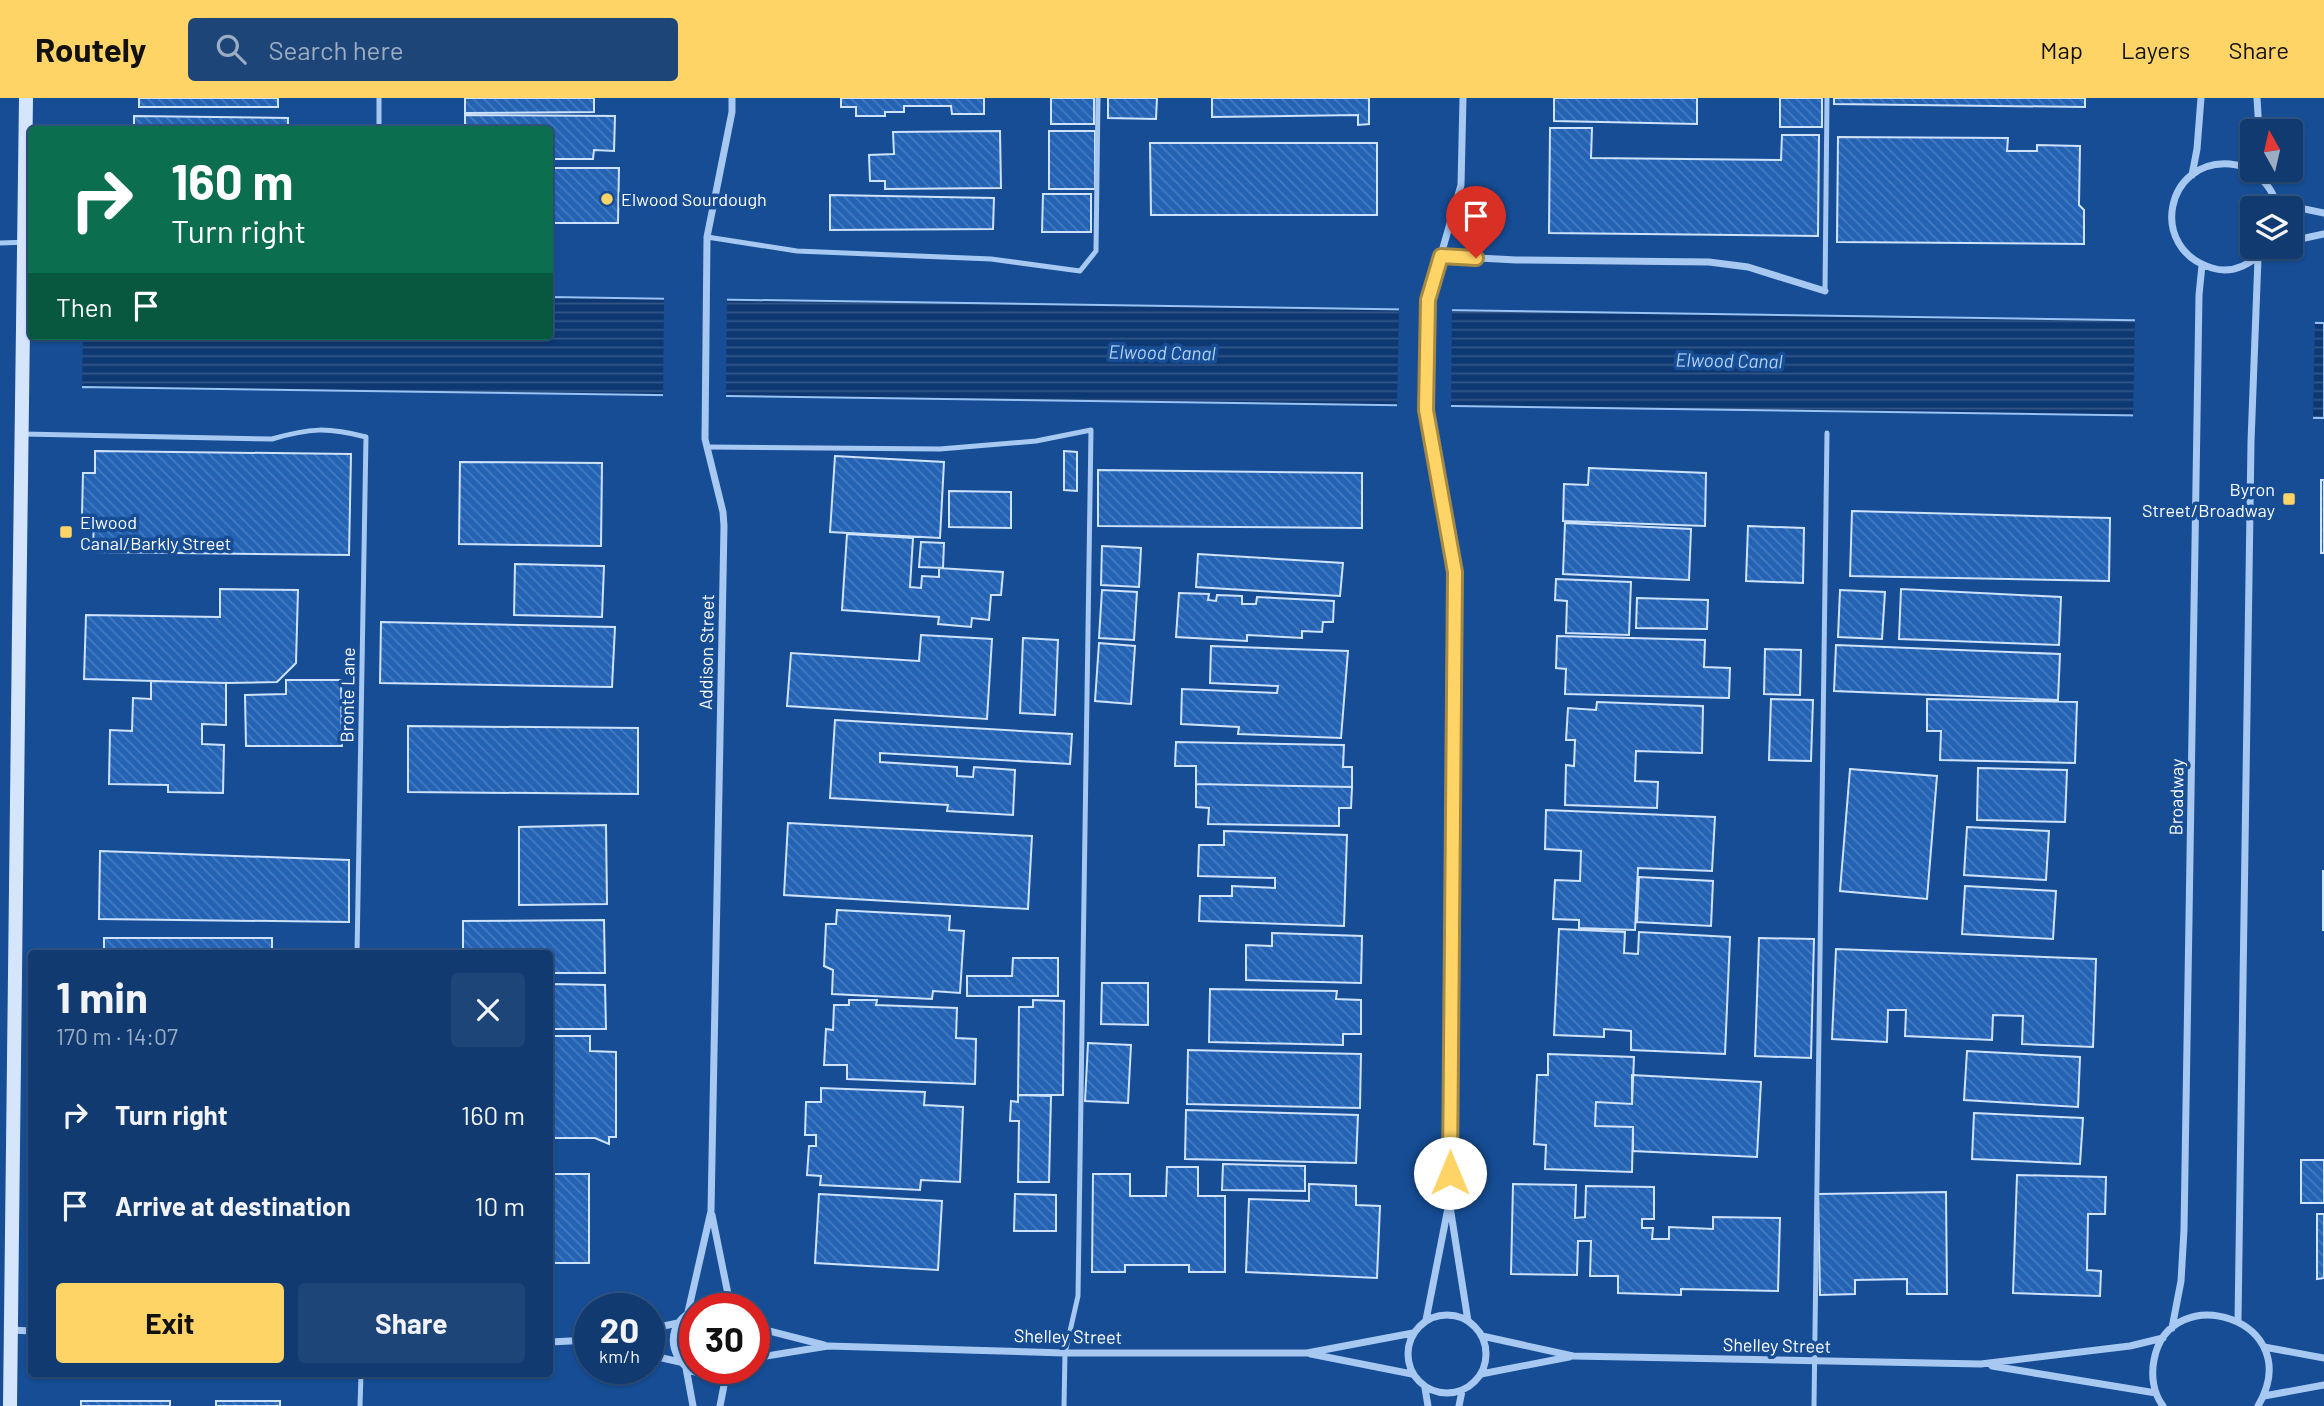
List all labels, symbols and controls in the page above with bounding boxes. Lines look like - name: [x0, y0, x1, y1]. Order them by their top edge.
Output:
- search box: [188, 18, 678, 81]
- text: Routely: [35, 29, 146, 69]
- icon: search: [212, 30, 250, 68]
- text: Search here: [268, 34, 404, 65]
- text: Map: [2040, 35, 2083, 64]
- text: Layers: [2121, 35, 2190, 64]
- text: Share: [2228, 35, 2289, 64]
- north arrow: [2240, 119, 2303, 182]
- map controls: [2240, 119, 2303, 259]
- text: 160 m: [171, 151, 293, 210]
- icon: right: [56, 154, 147, 245]
- pin: [1446, 186, 1506, 258]
- place label: Elwood Sourdough: [621, 188, 767, 210]
- marker: Elwood Sourdough: [599, 191, 615, 207]
- button: layers: [2240, 196, 2303, 259]
- icon: arrive: [1457, 197, 1495, 235]
- text: Turn right: [171, 211, 306, 249]
- icon: arrive: [127, 287, 165, 325]
- text: Then: [56, 291, 113, 322]
- water label: Elwood Canal: [1108, 340, 1217, 364]
- water label: Elwood Canal: [1675, 348, 1784, 372]
- place label: Byron Street/Broadway: [2142, 478, 2275, 521]
- marker: Byron Street/Broadway: [2281, 491, 2297, 507]
- place label: Elwood Canal/Barkly Street: [80, 511, 231, 554]
- marker: Elwood Canal/Barkly Street: [58, 524, 74, 540]
- street label: Addison Street: [694, 594, 718, 710]
- street label: Bronte Lane: [335, 647, 359, 743]
- street label: Broadway: [2164, 758, 2188, 836]
- text: 1 min: [56, 971, 148, 1021]
- button: close: [451, 973, 525, 1047]
- text: 170 m · 14:07: [56, 1022, 178, 1050]
- icon: right: [56, 1096, 94, 1134]
- text: Turn right: [115, 1099, 228, 1130]
- text: 160 m: [461, 1099, 525, 1130]
- position arrow: [1413, 1136, 1487, 1210]
- icon: arrive: [56, 1187, 94, 1225]
- text: Arrive at destination: [115, 1190, 351, 1221]
- text: 10 m: [475, 1190, 525, 1221]
- button: Exit: [56, 1283, 284, 1363]
- button: Share: [298, 1283, 525, 1363]
- speed limit sign: 30: [679, 1293, 770, 1384]
- text: 20: [600, 1308, 639, 1350]
- street label: Shelley Street: [1014, 1324, 1122, 1348]
- street label: Shelley Street: [1723, 1333, 1831, 1357]
- text: km/h: [599, 1345, 640, 1367]

